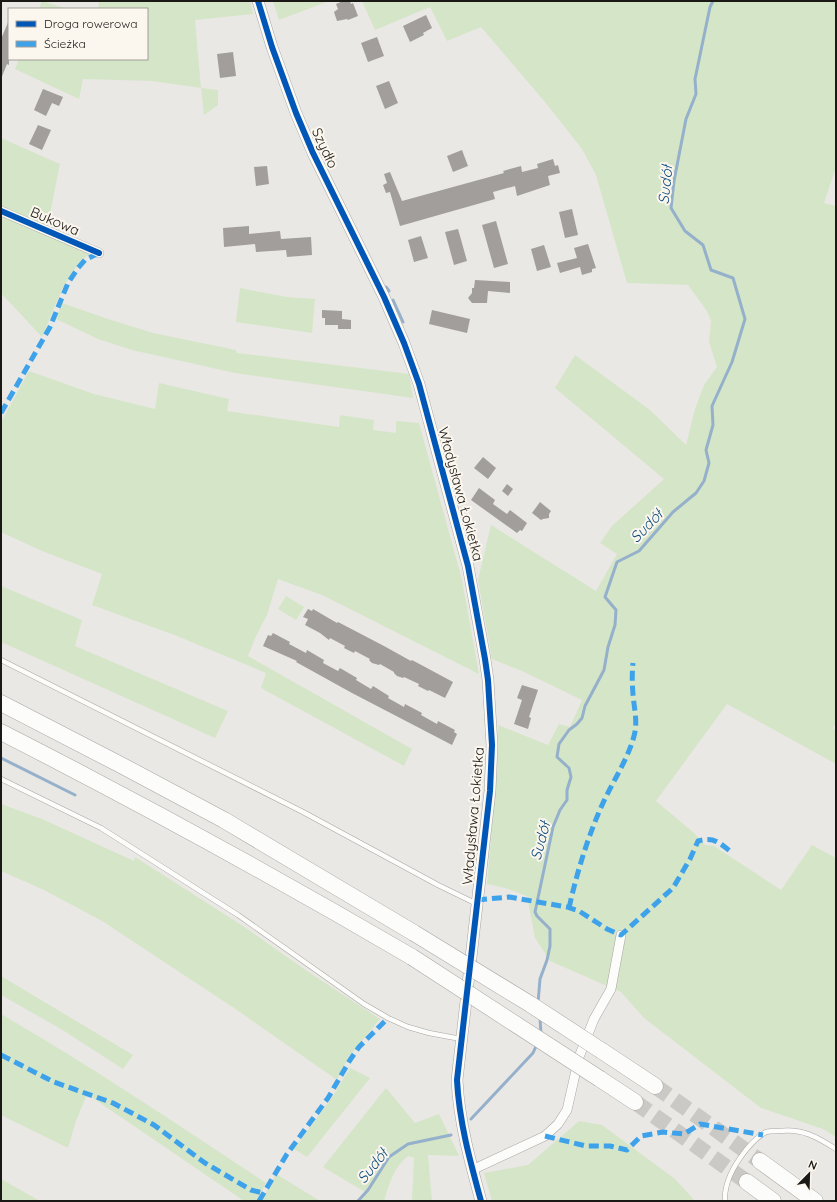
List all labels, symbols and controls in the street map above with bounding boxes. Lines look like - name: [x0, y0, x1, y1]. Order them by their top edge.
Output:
- legend: [8, 8, 148, 60]
- text: Droga rowerowa: [44, 16, 138, 31]
- text: Ścieżka: [44, 36, 86, 51]
- street label: Szydło: [308, 125, 342, 171]
- water label: Sudół: [654, 162, 677, 205]
- street label: Bukowa: [28, 203, 82, 239]
- street label: Władysława Łokietka: [434, 425, 488, 563]
- water label: Sudół: [626, 504, 668, 546]
- street label: Władysława Łokietka: [458, 746, 488, 886]
- water label: Sudół: [526, 817, 555, 862]
- water label: Sudół: [352, 1143, 393, 1187]
- north arrow: [789, 1154, 829, 1194]
- text: N: [806, 1157, 819, 1173]

